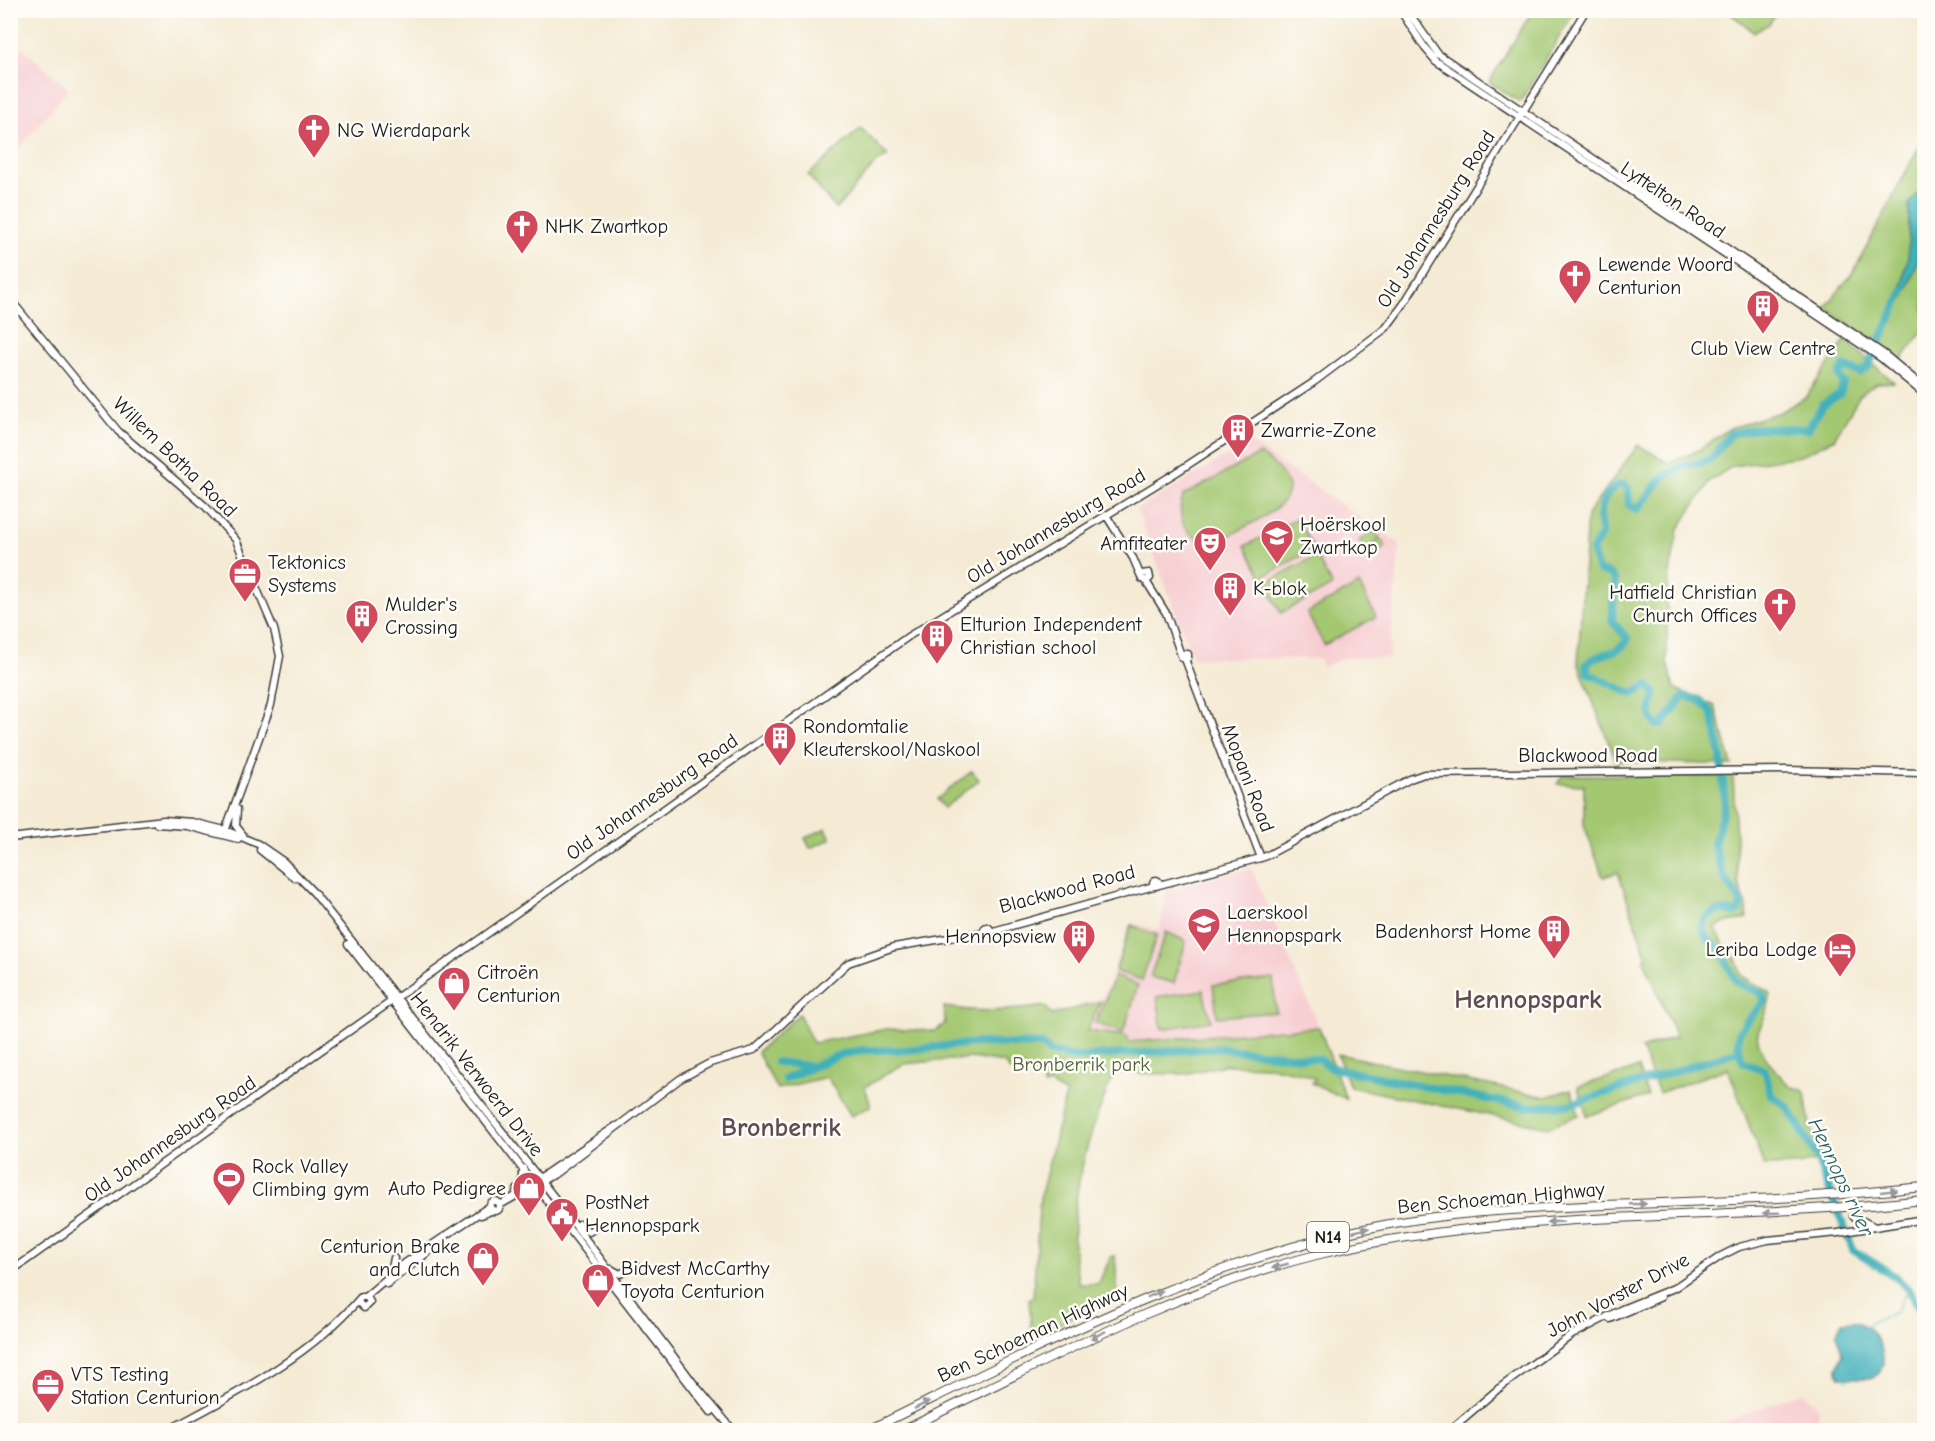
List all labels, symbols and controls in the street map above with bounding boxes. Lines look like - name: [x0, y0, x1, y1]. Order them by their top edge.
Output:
- church icon: NG Wierdapark: [296, 112, 332, 159]
- place label: NG Wierdapark: [337, 119, 470, 142]
- street label: Old Johannesburg Road: [1372, 126, 1500, 312]
- street label: Lyttelton Road: [1616, 157, 1730, 243]
- church icon: NHK Zwartkop: [504, 208, 540, 255]
- place label: NHK Zwartkop: [545, 215, 668, 238]
- place label: Lewende Woord Centurion: [1598, 253, 1733, 299]
- church icon: Lewende Woord Centurion: [1557, 258, 1593, 305]
- building icon: Club View Centre: [1745, 288, 1781, 335]
- place label: Club View Centre: [1691, 337, 1835, 360]
- street label: Willem Botha Road: [108, 392, 242, 522]
- building icon: Zwarrie-Zone: [1220, 412, 1256, 459]
- place label: Zwarrie-Zone: [1261, 419, 1376, 442]
- street label: Old Johannesburg Road: [962, 463, 1150, 589]
- place label: Hoërskool Zwartkop: [1300, 513, 1386, 559]
- school or university icon: Hoërskool Zwartkop: [1259, 518, 1295, 565]
- theatre icon: Amfiteater: [1192, 525, 1228, 572]
- place label: Amfiteater: [1100, 532, 1187, 555]
- place label: Tektonics Systems: [268, 551, 346, 597]
- office icon: Tektonics Systems: [227, 556, 263, 603]
- building icon: K-blok: [1212, 570, 1248, 617]
- place label: K-blok: [1253, 577, 1307, 600]
- place label: Hatfield Christian Church Offices: [1609, 581, 1757, 627]
- church icon: Hatfield Christian Church Offices: [1762, 586, 1798, 633]
- place label: Mulder's Crossing: [385, 593, 458, 639]
- building icon: Mulder's Crossing: [344, 598, 380, 645]
- place label: Elturion Independent Christian school: [960, 613, 1143, 659]
- building icon: Elturion Independent Christian school: [919, 618, 955, 665]
- place label: Rondomtalie Kleuterskool/Naskool: [803, 715, 980, 761]
- building icon: Rondomtalie Kleuterskool/Naskool: [762, 720, 798, 767]
- street label: Mopani Road: [1217, 721, 1279, 835]
- street label: Old Johannesburg Road: [562, 729, 742, 865]
- street label: Blackwood Road: [1518, 744, 1658, 767]
- street label: Blackwood Road: [997, 860, 1137, 918]
- place label: Laerskool Hennopspark: [1227, 901, 1342, 947]
- school or university icon: Laerskool Hennopspark: [1186, 906, 1222, 953]
- building icon: Badenhorst Home: [1536, 913, 1572, 960]
- building icon: Hennopsview: [1061, 918, 1097, 965]
- place label: Badenhorst Home: [1375, 920, 1531, 943]
- place label: Hennopsview: [945, 925, 1056, 948]
- hotel icon: Leriba Lodge: [1822, 931, 1858, 978]
- place label: Leriba Lodge: [1706, 938, 1817, 961]
- place label: Citroën Centurion: [477, 961, 560, 1007]
- shop icon: Citroën Centurion: [436, 965, 472, 1012]
- district label: Hennopspark: [1454, 985, 1602, 1015]
- street label: Hendrik Verwoerd Drive: [406, 987, 548, 1161]
- park label: Bronberrik park: [1012, 1053, 1150, 1076]
- street label: Old Johannesburg Road: [80, 1071, 260, 1207]
- district label: Bronberrik: [721, 1113, 841, 1143]
- water label: Hennops river: [1803, 1114, 1880, 1242]
- place label: Rock Valley Climbing gym: [252, 1155, 369, 1201]
- sports icon: Rock Valley Climbing gym: [211, 1160, 247, 1207]
- shop icon: Auto Pedigree: [511, 1170, 547, 1217]
- place label: Auto Pedigree: [388, 1177, 506, 1200]
- street label: Ben Schoeman Highway: [1396, 1177, 1606, 1219]
- one-way arrow: [1879, 1186, 1898, 1196]
- place label: PostNet Hennopspark: [585, 1191, 700, 1237]
- public building icon: PostNet Hennopspark: [544, 1196, 580, 1243]
- one-way arrow: [1628, 1199, 1647, 1209]
- one-way arrow: [1761, 1209, 1780, 1218]
- one-way arrow: [1545, 1217, 1564, 1226]
- road number: N14: [1307, 1222, 1349, 1252]
- one-way arrow: [1351, 1225, 1370, 1234]
- place label: Centurion Brake and Clutch: [320, 1235, 460, 1281]
- shop icon: Centurion Brake and Clutch: [465, 1240, 501, 1287]
- street label: John Vorster Drive: [1543, 1248, 1693, 1342]
- place label: Bidvest McCarthy Toyota Centurion: [621, 1257, 770, 1303]
- shop icon: Bidvest McCarthy Toyota Centurion: [580, 1262, 616, 1309]
- one-way arrow: [1271, 1262, 1289, 1271]
- street label: Ben Schoeman Highway: [934, 1279, 1132, 1387]
- one-way arrow: [1146, 1289, 1164, 1299]
- one-way arrow: [1089, 1330, 1106, 1339]
- place label: VTS Testing Station Centurion: [71, 1363, 220, 1409]
- office icon: VTS Testing Station Centurion: [30, 1367, 66, 1414]
- one-way arrow: [913, 1400, 930, 1409]

